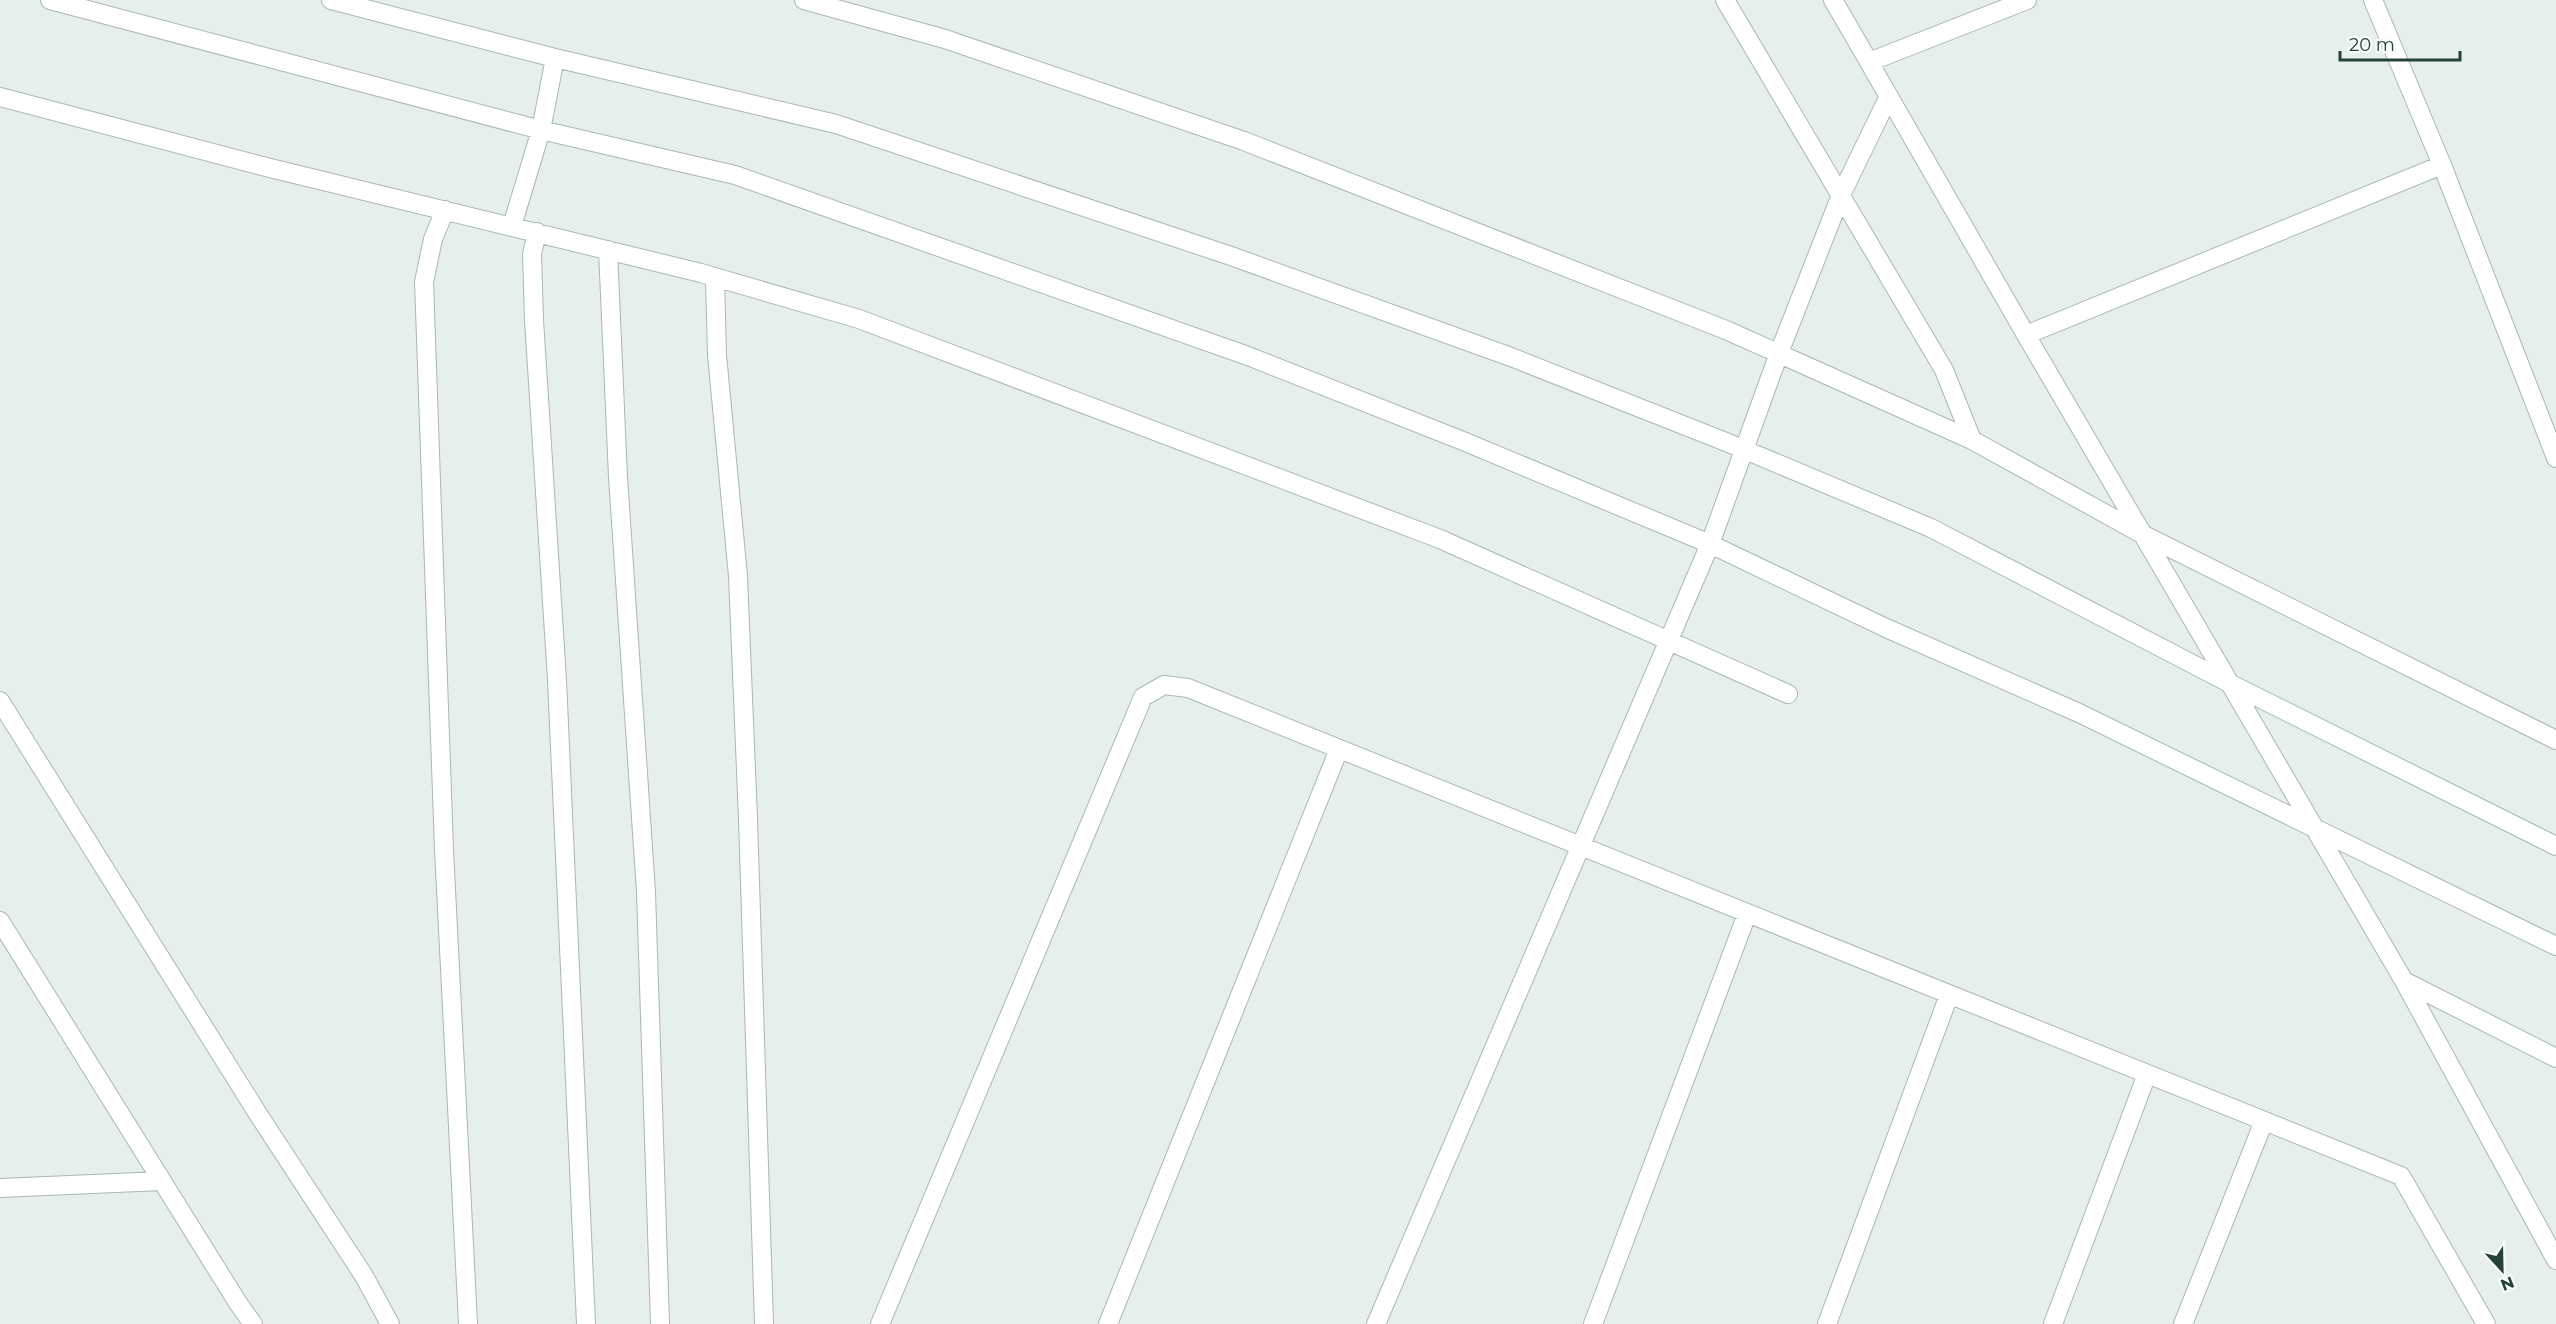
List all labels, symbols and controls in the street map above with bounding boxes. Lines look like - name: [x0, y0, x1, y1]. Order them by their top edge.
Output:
- scale bar: [2340, 24, 2460, 62]
- text: 20 m: [2349, 34, 2395, 56]
- north arrow: [2472, 1240, 2532, 1300]
- text: N: [2498, 1272, 2517, 1295]

